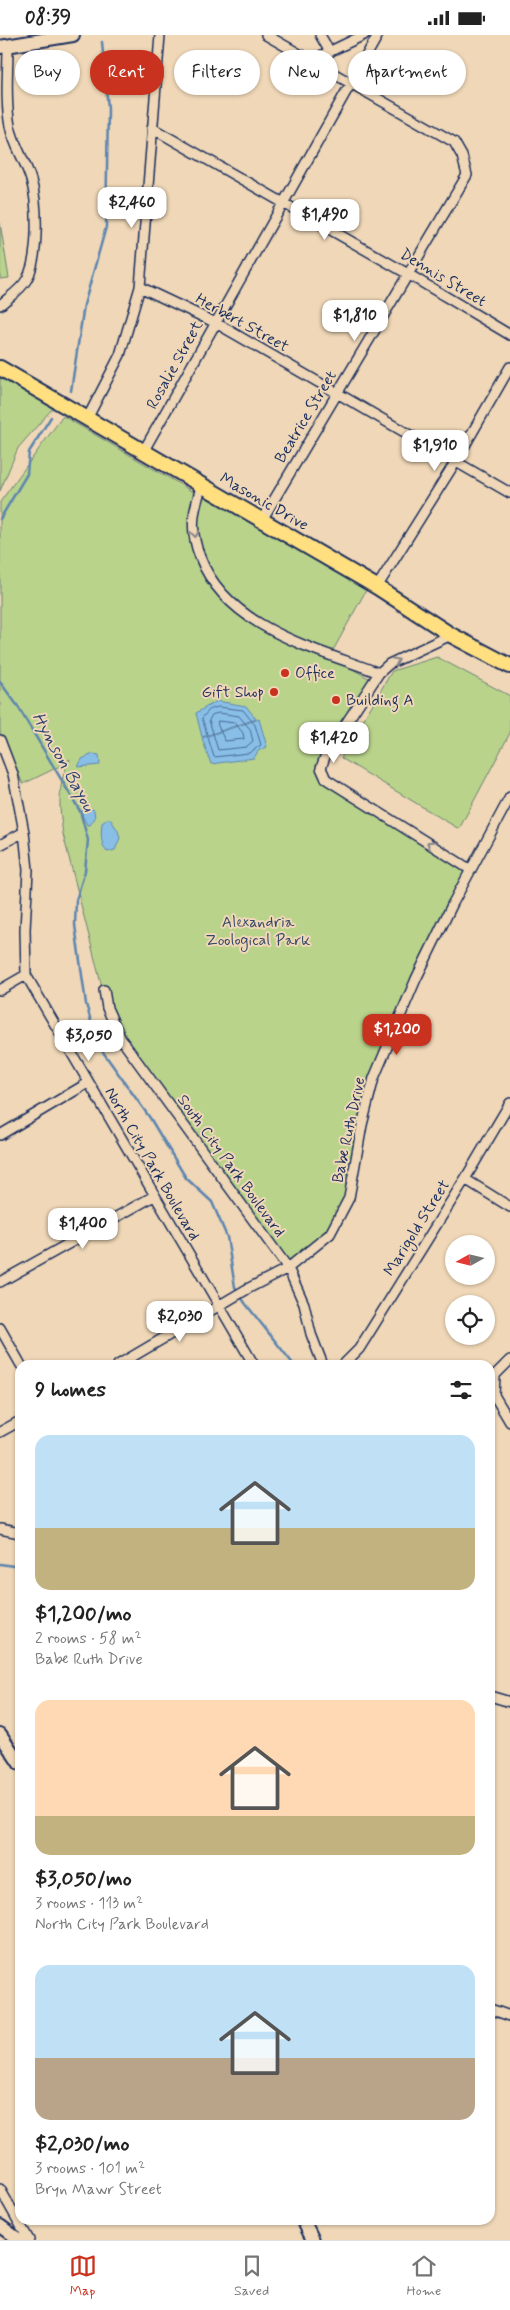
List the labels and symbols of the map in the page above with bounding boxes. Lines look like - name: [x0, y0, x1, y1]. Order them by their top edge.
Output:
- pin: $2,460: [91, 187, 173, 229]
- pin: $1,490: [284, 199, 366, 241]
- street label: Dennis Street: [396, 244, 490, 312]
- street label: Herbert Street: [192, 289, 293, 358]
- pin: $1,810: [314, 299, 396, 342]
- street label: Rosalie Street: [142, 316, 208, 413]
- street label: Beatrice Street: [270, 367, 342, 467]
- pin: $1,910: [394, 429, 476, 472]
- street label: Masonic Drive: [216, 468, 312, 536]
- one-way arrow: [189, 530, 200, 538]
- one-way arrow: [391, 657, 400, 667]
- place label: Office: [295, 663, 335, 684]
- marker: Office: [279, 667, 291, 679]
- place label: Gift Shop: [202, 682, 264, 703]
- marker: Gift Shop: [268, 686, 280, 698]
- place label: Building A: [346, 690, 414, 712]
- marker: Building A: [330, 694, 342, 706]
- water label: Hynson Bayou: [26, 708, 101, 817]
- pin: $1,420: [293, 721, 375, 764]
- one-way arrow: [426, 841, 436, 850]
- park label: Alexandria Zoological Park: [206, 912, 310, 952]
- pin: $1,200: [356, 1013, 438, 1056]
- pin: $3,050: [48, 1019, 130, 1062]
- street label: Babe Ruth Drive: [328, 1075, 370, 1185]
- street label: North City Park Boulevard: [99, 1083, 205, 1245]
- street label: South City Park Boulevard: [172, 1090, 290, 1242]
- street label: Marigold Street: [379, 1175, 456, 1281]
- pin: $1,400: [42, 1207, 124, 1250]
- north arrow: [445, 1235, 495, 1285]
- pin: $2,030: [139, 1301, 221, 1343]

